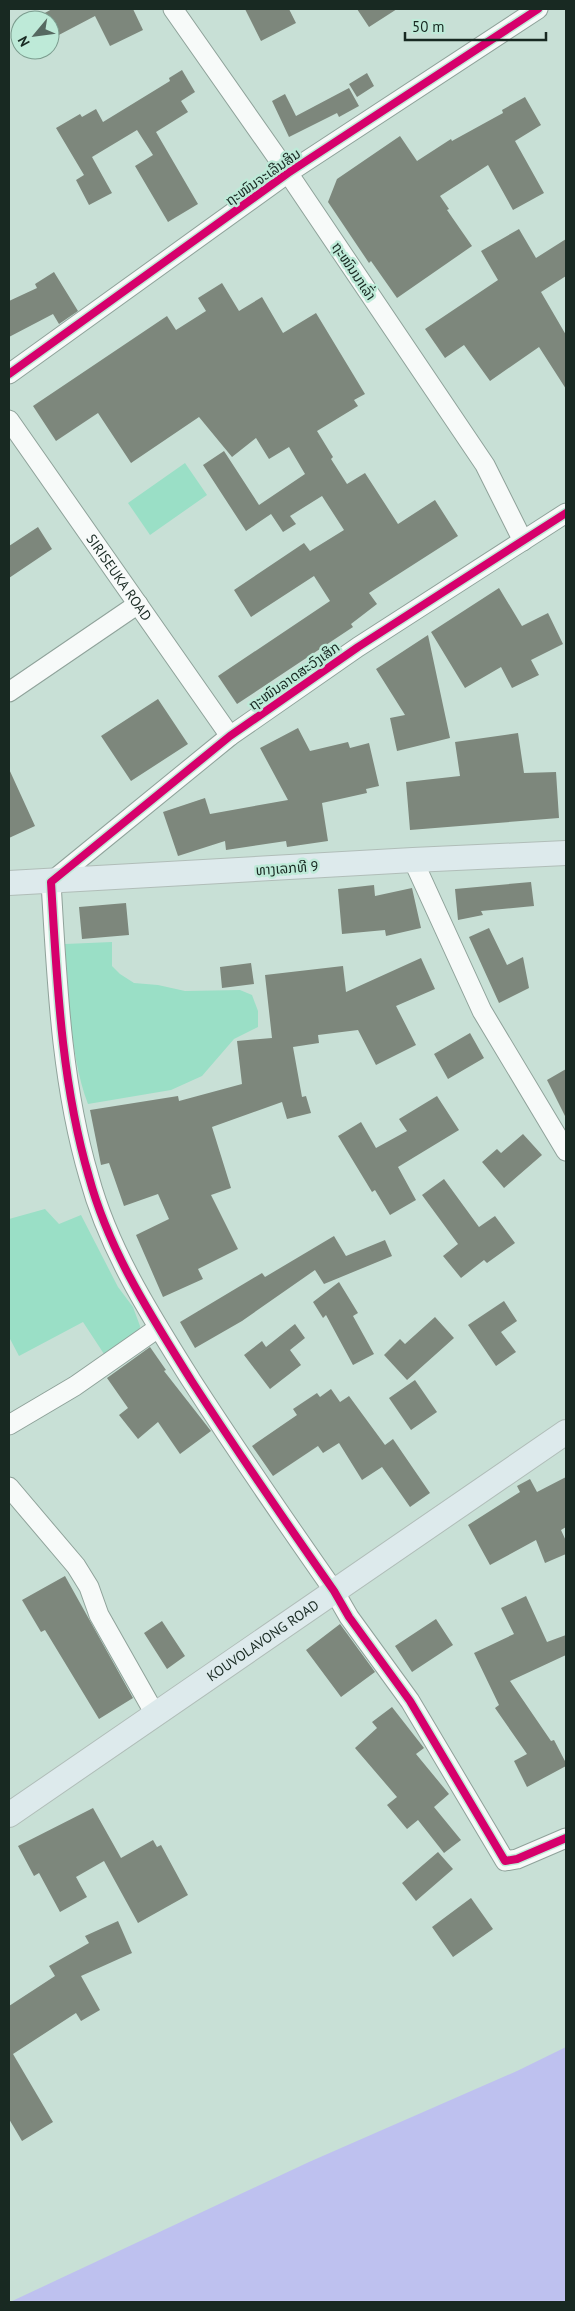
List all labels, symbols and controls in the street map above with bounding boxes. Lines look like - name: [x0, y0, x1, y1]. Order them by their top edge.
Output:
- north arrow: [10, 10, 60, 60]
- scale bar: [405, 10, 546, 42]
- text: 50 m: [412, 17, 445, 36]
- text: N: [14, 33, 34, 50]
- street label: ຖະໜົນຈະເລີນສິນ: [222, 144, 304, 210]
- street label: ຖະໜົນນາເລົ່າ: [328, 238, 381, 304]
- street label: SIRISEUKA ROAD: [82, 530, 156, 624]
- street label: ຖະໜົນລາດສະວົງເສິກ: [245, 638, 343, 714]
- street label: ທາງເລກທີ 9: [255, 857, 319, 879]
- street label: KOUVOLAVONG ROAD: [203, 1596, 322, 1685]

